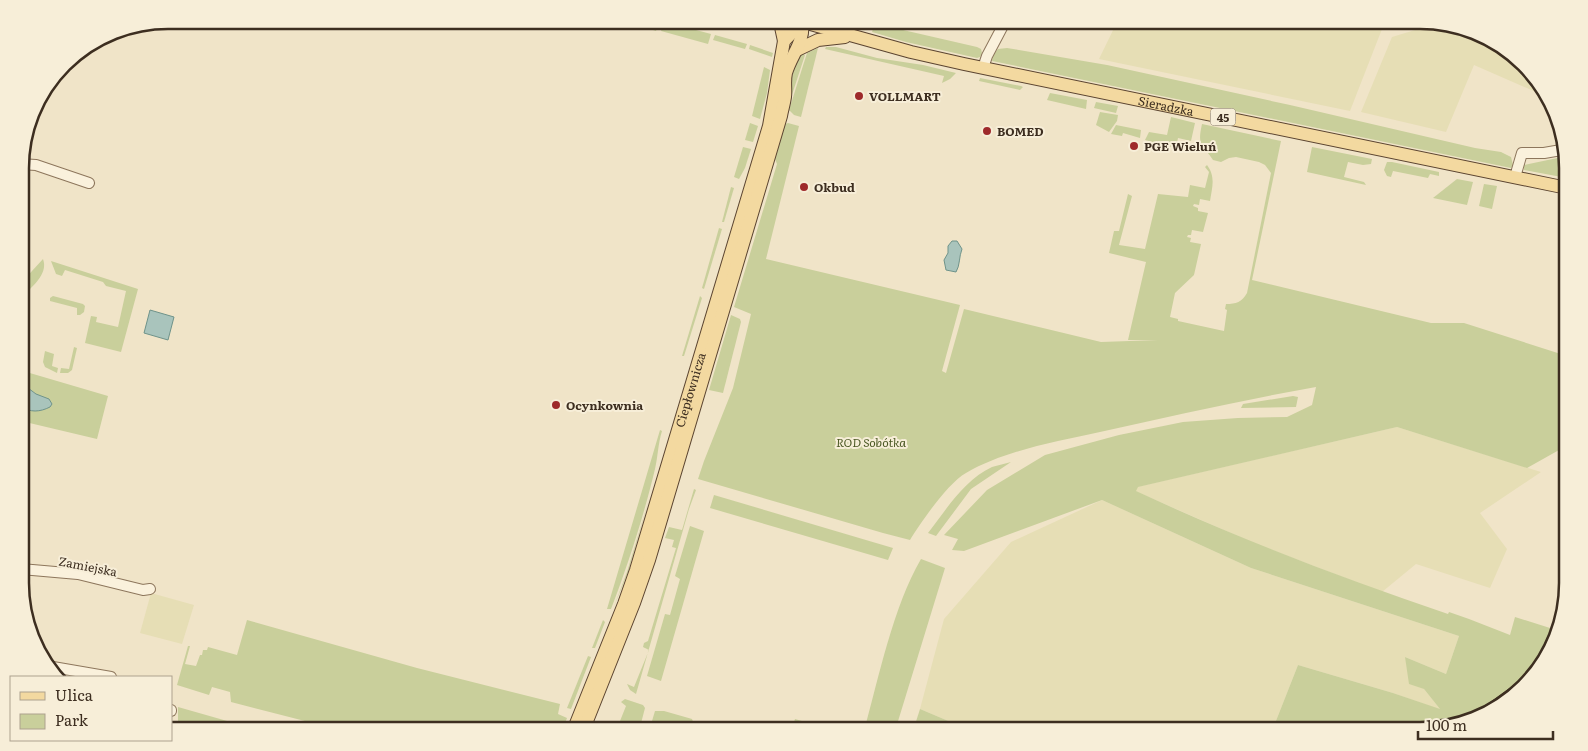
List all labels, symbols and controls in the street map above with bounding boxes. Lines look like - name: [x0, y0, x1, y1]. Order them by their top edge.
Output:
- place label: VOLLMART: [869, 87, 941, 105]
- marker: VOLLMART: [853, 90, 865, 102]
- street label: Sieradzka: [1137, 91, 1196, 120]
- road number: 45: [1210, 108, 1236, 125]
- place label: BOMED: [997, 122, 1044, 140]
- marker: BOMED: [981, 125, 993, 137]
- place label: PGE Wieluń: [1144, 137, 1217, 155]
- marker: PGE Wieluń: [1128, 140, 1140, 152]
- place label: Okbud: [814, 178, 855, 196]
- marker: Okbud: [798, 181, 810, 193]
- street label: Ciepłownicza: [670, 350, 710, 429]
- place label: Ocynkownia: [566, 396, 643, 414]
- marker: Ocynkownia: [550, 399, 562, 411]
- park label: ROD Sobótka: [836, 433, 906, 451]
- street label: Zamiejska: [57, 552, 119, 581]
- legend: [10, 676, 172, 741]
- text: Ulica: [55, 683, 94, 706]
- text: Park: [55, 708, 89, 731]
- scale bar: [1418, 708, 1553, 740]
- text: 100 m: [1426, 713, 1467, 736]

